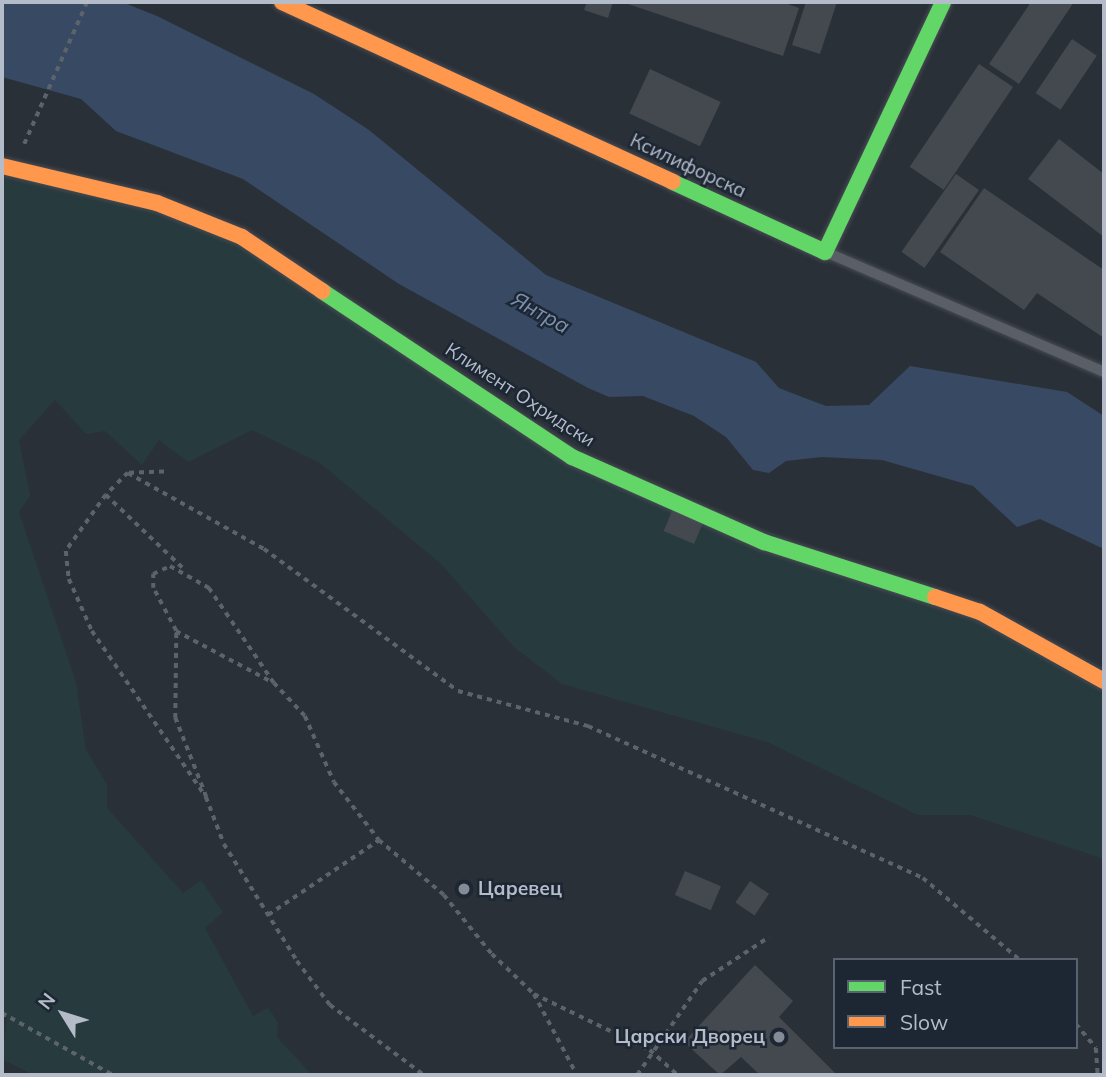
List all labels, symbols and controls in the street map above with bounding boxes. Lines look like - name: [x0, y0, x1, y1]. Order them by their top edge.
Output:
- street label: Ксилифорска: [626, 129, 750, 203]
- water label: Янтра: [508, 286, 574, 338]
- street label: Климент Охридски: [441, 338, 599, 452]
- place label: Царевец: [478, 878, 562, 900]
- marker: Царевец: [456, 881, 472, 897]
- legend: [833, 958, 1078, 1049]
- text: Fast: [900, 974, 942, 1000]
- north arrow: [28, 979, 98, 1049]
- text: N: [33, 988, 60, 1014]
- text: Slow: [900, 1009, 948, 1035]
- place label: Царски Дворец: [615, 1026, 765, 1048]
- marker: Царски Дворец: [771, 1029, 787, 1045]

